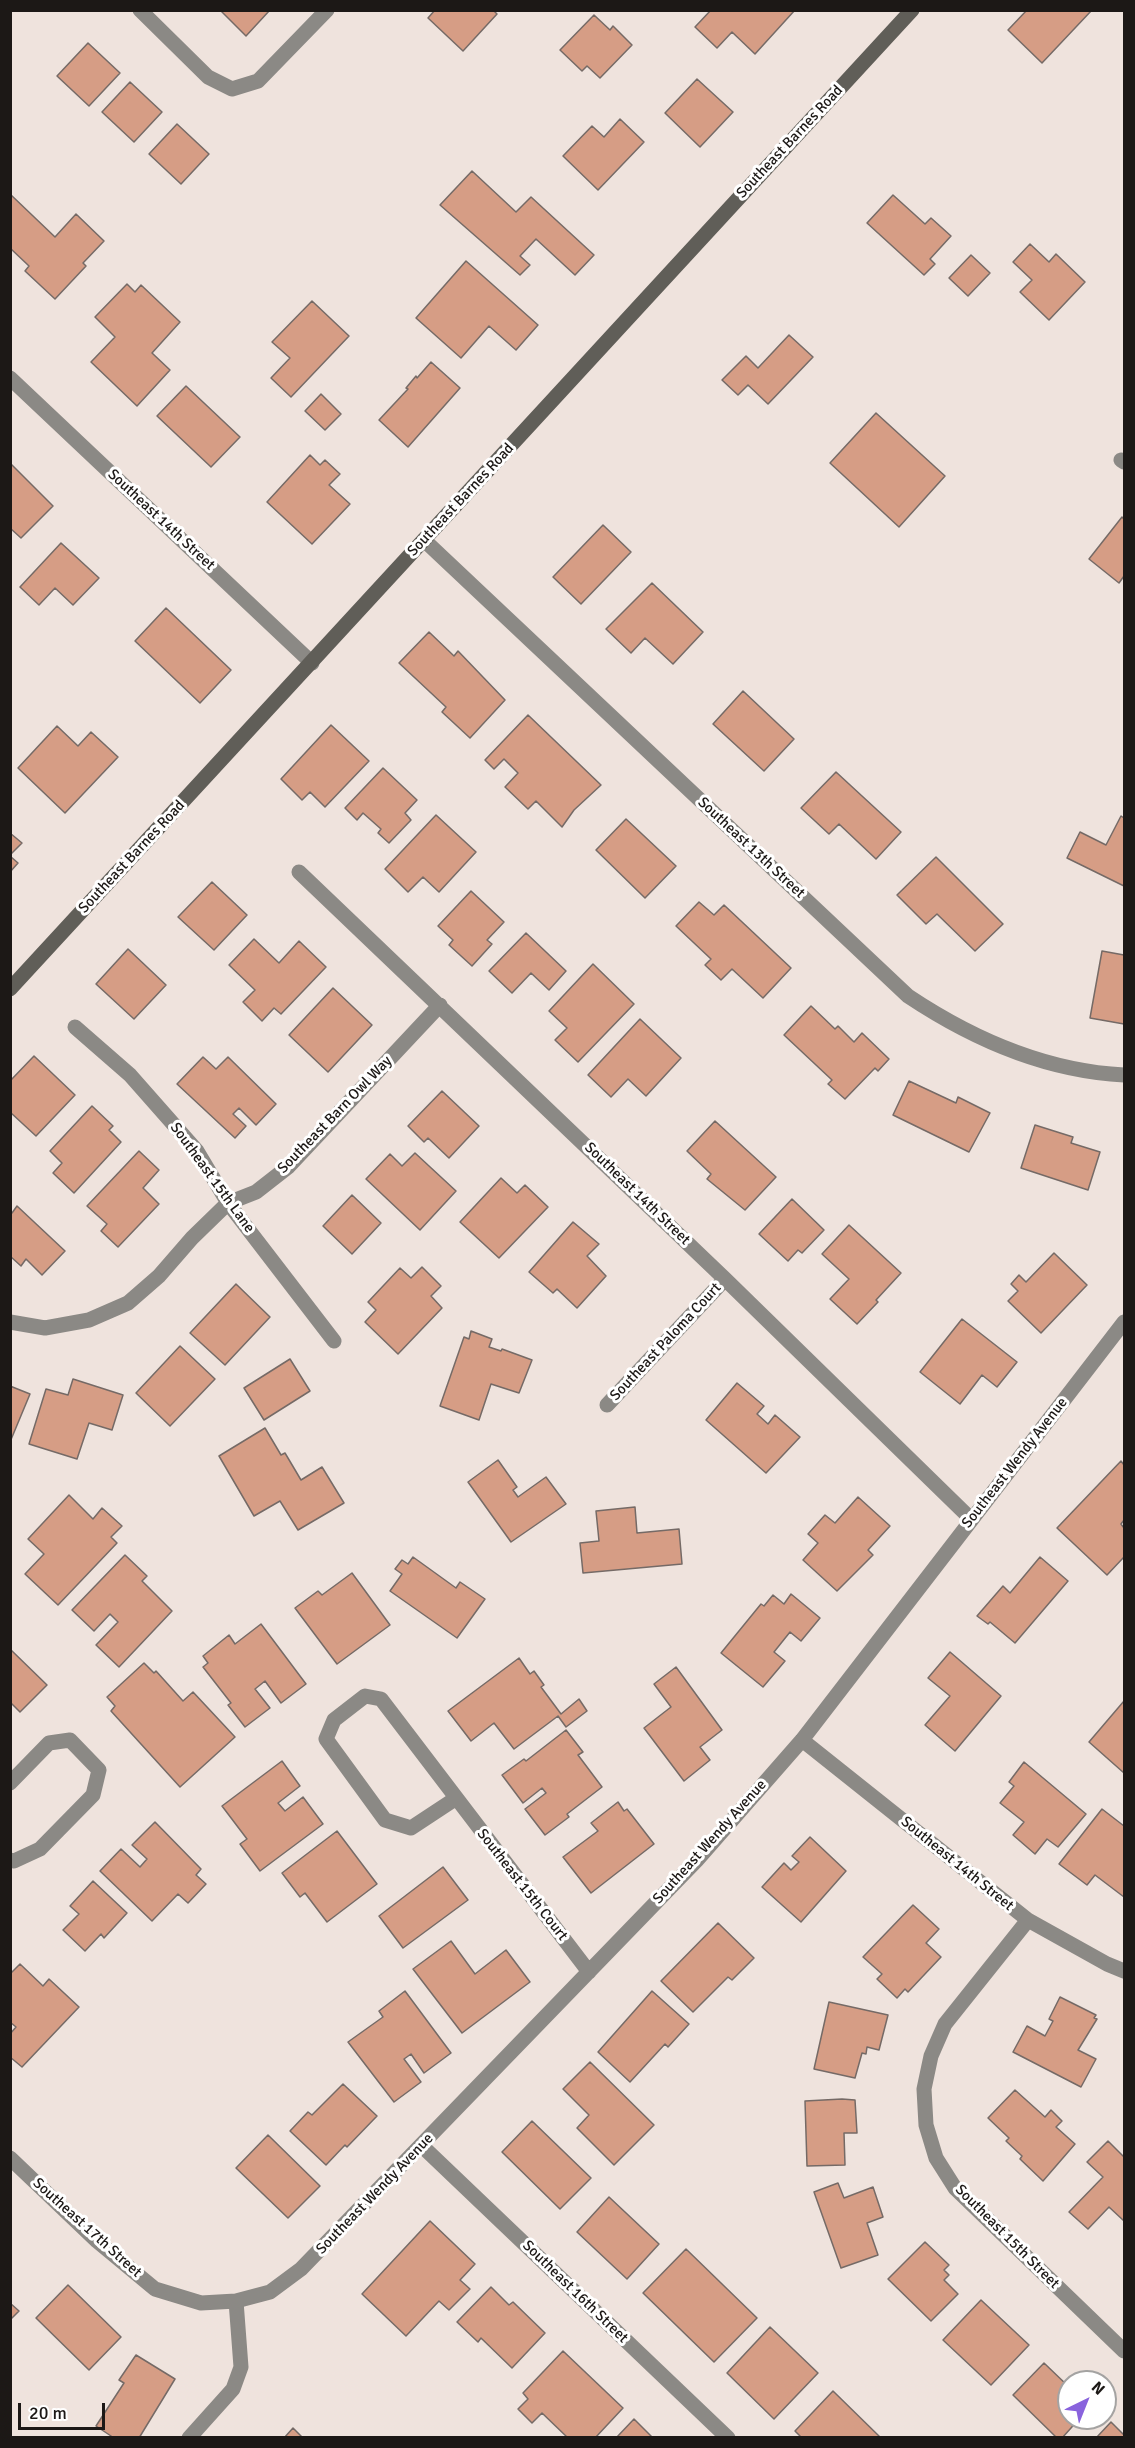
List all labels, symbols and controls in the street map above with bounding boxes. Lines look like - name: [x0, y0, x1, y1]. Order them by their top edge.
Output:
- street label: Southeast Barnes Road: [733, 82, 847, 202]
- street label: Southeast Barnes Road: [404, 440, 518, 560]
- street label: Southeast 14th Street: [104, 466, 218, 574]
- street label: Southeast 13th Street: [694, 794, 808, 902]
- street label: Southeast Barnes Road: [75, 797, 189, 917]
- street label: Southeast Barn Owl Way: [274, 1052, 396, 1178]
- street label: Southeast 15th Lane: [166, 1119, 258, 1237]
- street label: Southeast 14th Street: [580, 1139, 694, 1249]
- street label: Southeast Paloma Court: [607, 1279, 725, 1405]
- street label: Southeast Wendy Avenue: [958, 1394, 1072, 1532]
- street label: Southeast Wendy Avenue: [649, 1776, 771, 1908]
- street label: Southeast 14th Street: [897, 1813, 1017, 1915]
- street label: Southeast 15th Court: [473, 1826, 571, 1944]
- street label: Southeast Wendy Avenue: [313, 2130, 437, 2258]
- street label: Southeast 17th Street: [29, 2174, 145, 2282]
- street label: Southeast 15th Street: [951, 2181, 1063, 2293]
- street label: Southeast 16th Street: [518, 2237, 632, 2347]
- north arrow: [1057, 2370, 1117, 2430]
- text: N: [1087, 2377, 1109, 2399]
- scale bar: [21, 2391, 108, 2429]
- text: 20 m: [29, 2402, 67, 2424]

